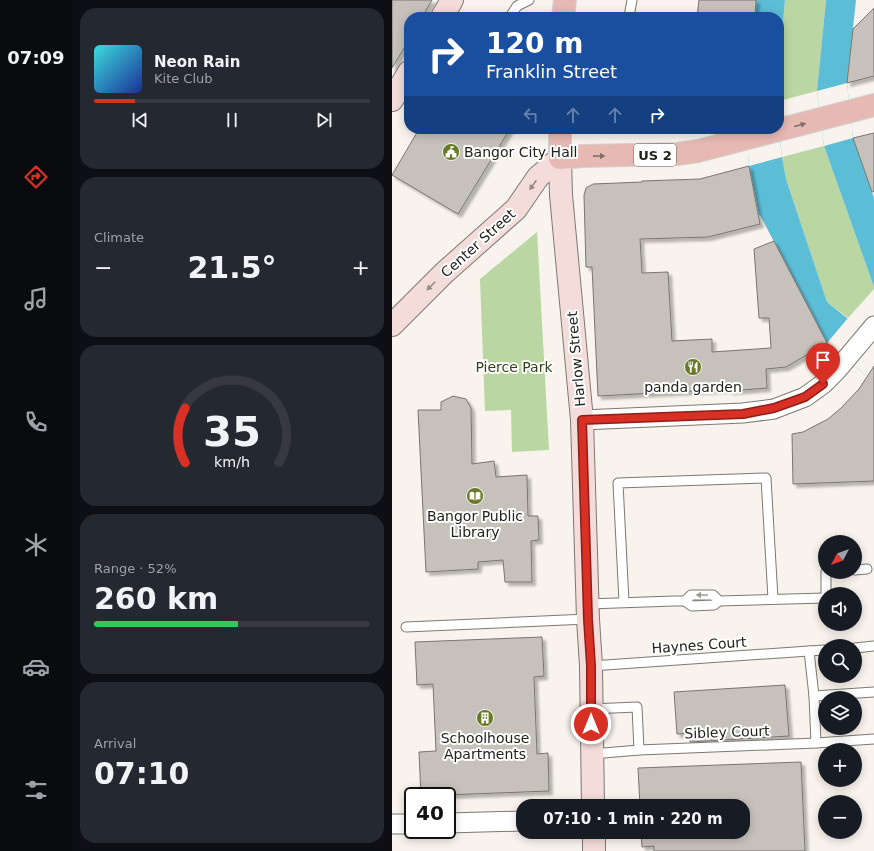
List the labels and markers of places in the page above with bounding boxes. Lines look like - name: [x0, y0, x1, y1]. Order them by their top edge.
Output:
- public building icon: Bangor City Hall: [441, 142, 461, 162]
- place label: Bangor City Hall: [464, 144, 578, 160]
- pin: [806, 343, 840, 384]
- restaurant icon: panda garden: [683, 357, 703, 377]
- place label: panda garden: [644, 379, 742, 395]
- library icon: Bangor Public Library: [465, 486, 485, 506]
- place label: Bangor Public Library: [427, 508, 523, 540]
- building icon: Schoolhouse Apartments: [475, 708, 495, 728]
- place label: Schoolhouse Apartments: [441, 730, 529, 762]

